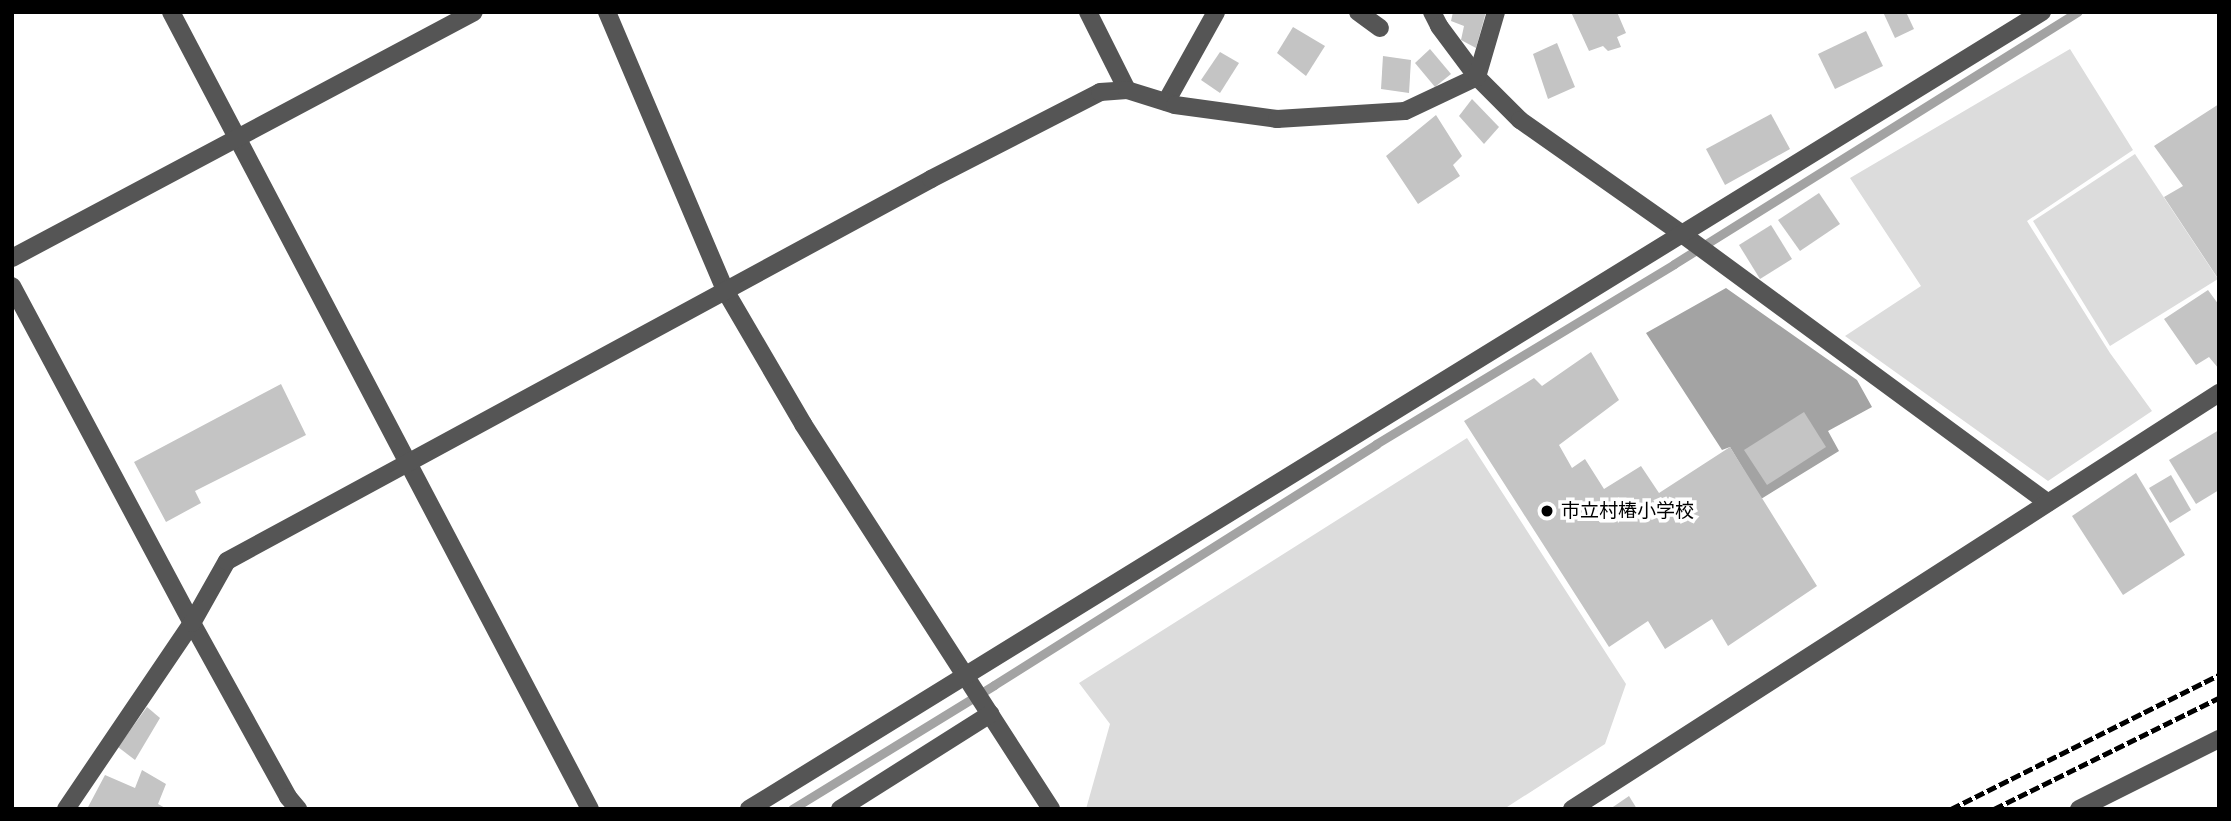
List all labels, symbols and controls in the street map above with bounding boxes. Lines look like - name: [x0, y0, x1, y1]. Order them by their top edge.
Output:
- place label: 市立村椿小学校: [1561, 500, 1694, 522]
- marker: 市立村椿小学校: [1539, 503, 1555, 519]

